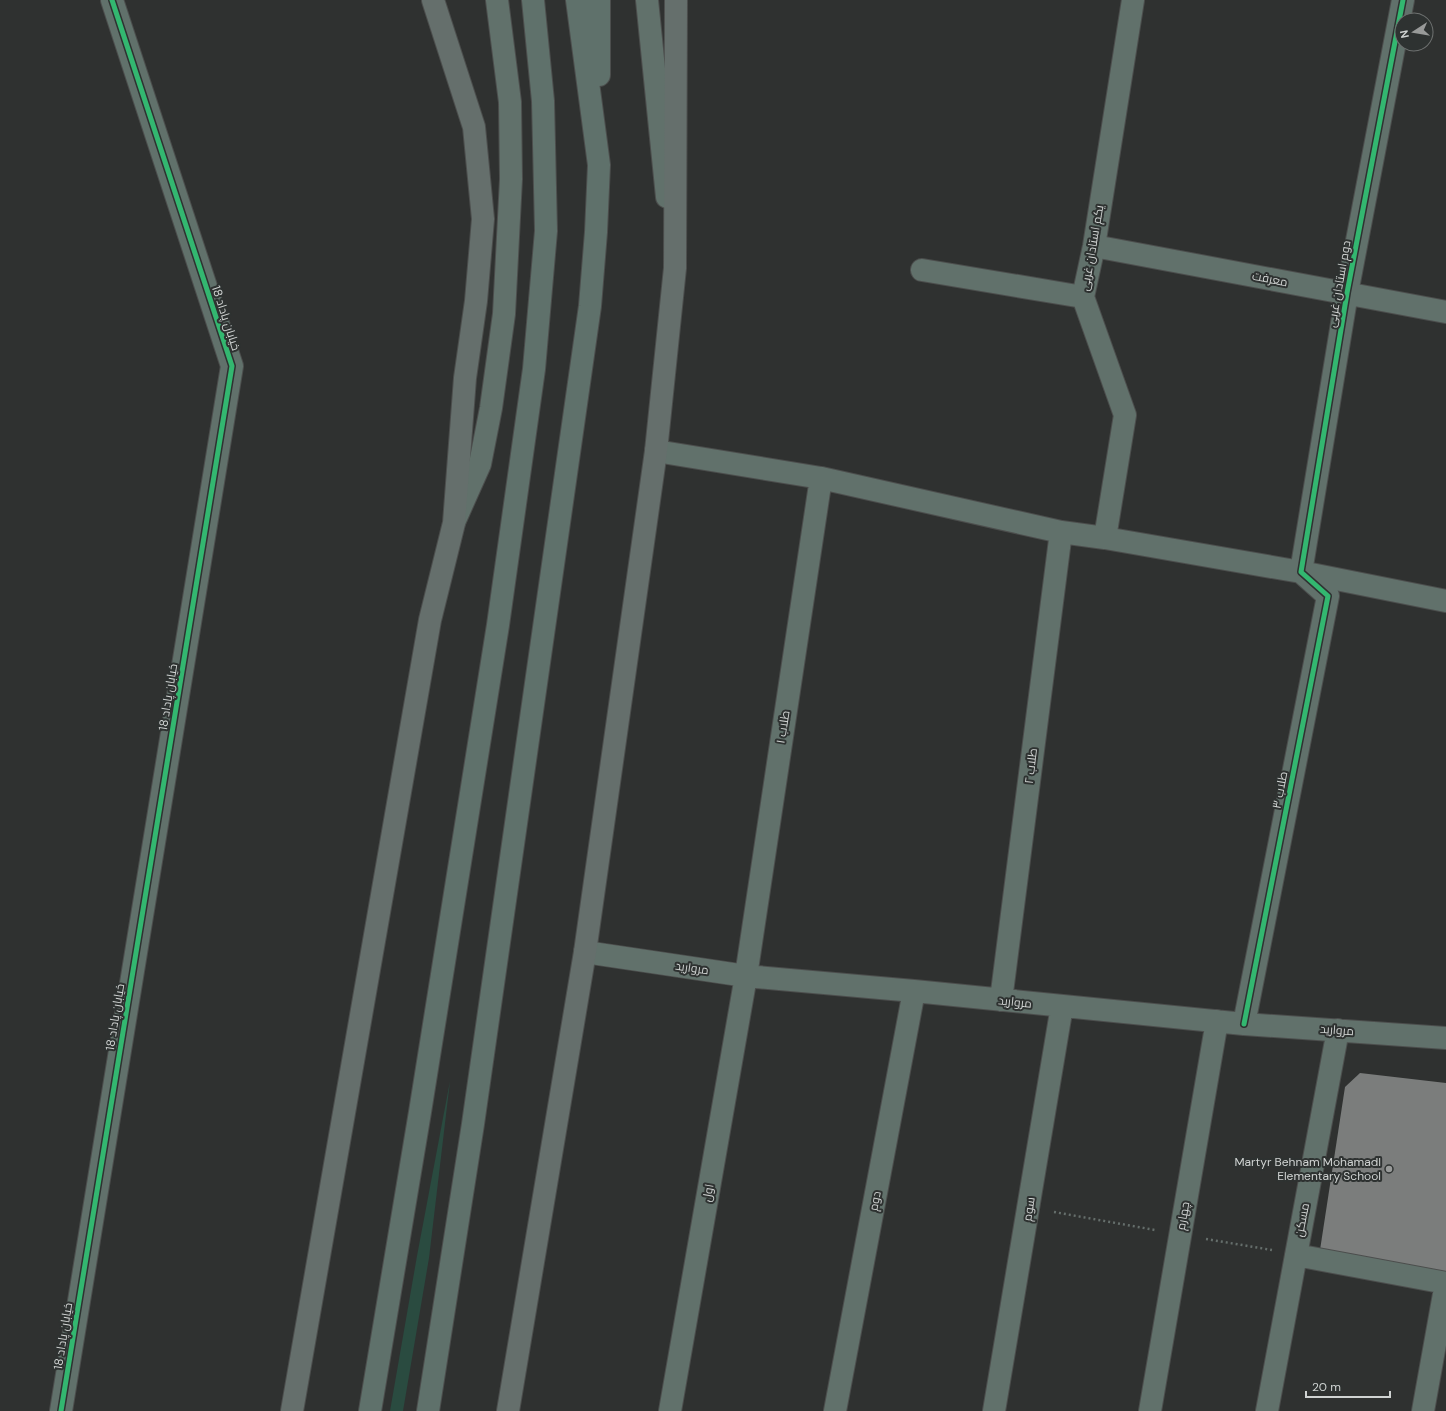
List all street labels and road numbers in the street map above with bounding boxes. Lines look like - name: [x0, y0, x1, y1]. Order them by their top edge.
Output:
- street label: یکم استادان غربی: [1077, 203, 1108, 292]
- street label: دوم استادان غربی: [1323, 239, 1355, 329]
- street label: معرفت: [1251, 268, 1289, 290]
- street label: خیابان پاداد 18: [207, 283, 244, 353]
- street label: خیابان پاداد 18: [155, 662, 182, 732]
- street label: طلاب ۱: [772, 709, 794, 745]
- street label: طلاب ۲: [1021, 747, 1041, 785]
- street label: طلاب ۳: [1269, 770, 1291, 810]
- street label: مروارید: [674, 958, 710, 978]
- street label: خیابان پاداد 18: [102, 982, 129, 1052]
- street label: مروارید: [997, 992, 1033, 1012]
- street label: مروارید: [1320, 1021, 1354, 1039]
- street label: اول: [699, 1183, 717, 1203]
- street label: دوم: [865, 1190, 885, 1212]
- street label: سوم: [1019, 1196, 1039, 1222]
- street label: چهارم: [1173, 1200, 1194, 1232]
- street label: مسکن: [1291, 1202, 1313, 1238]
- street label: خیابان پاداد 18: [50, 1301, 77, 1371]

